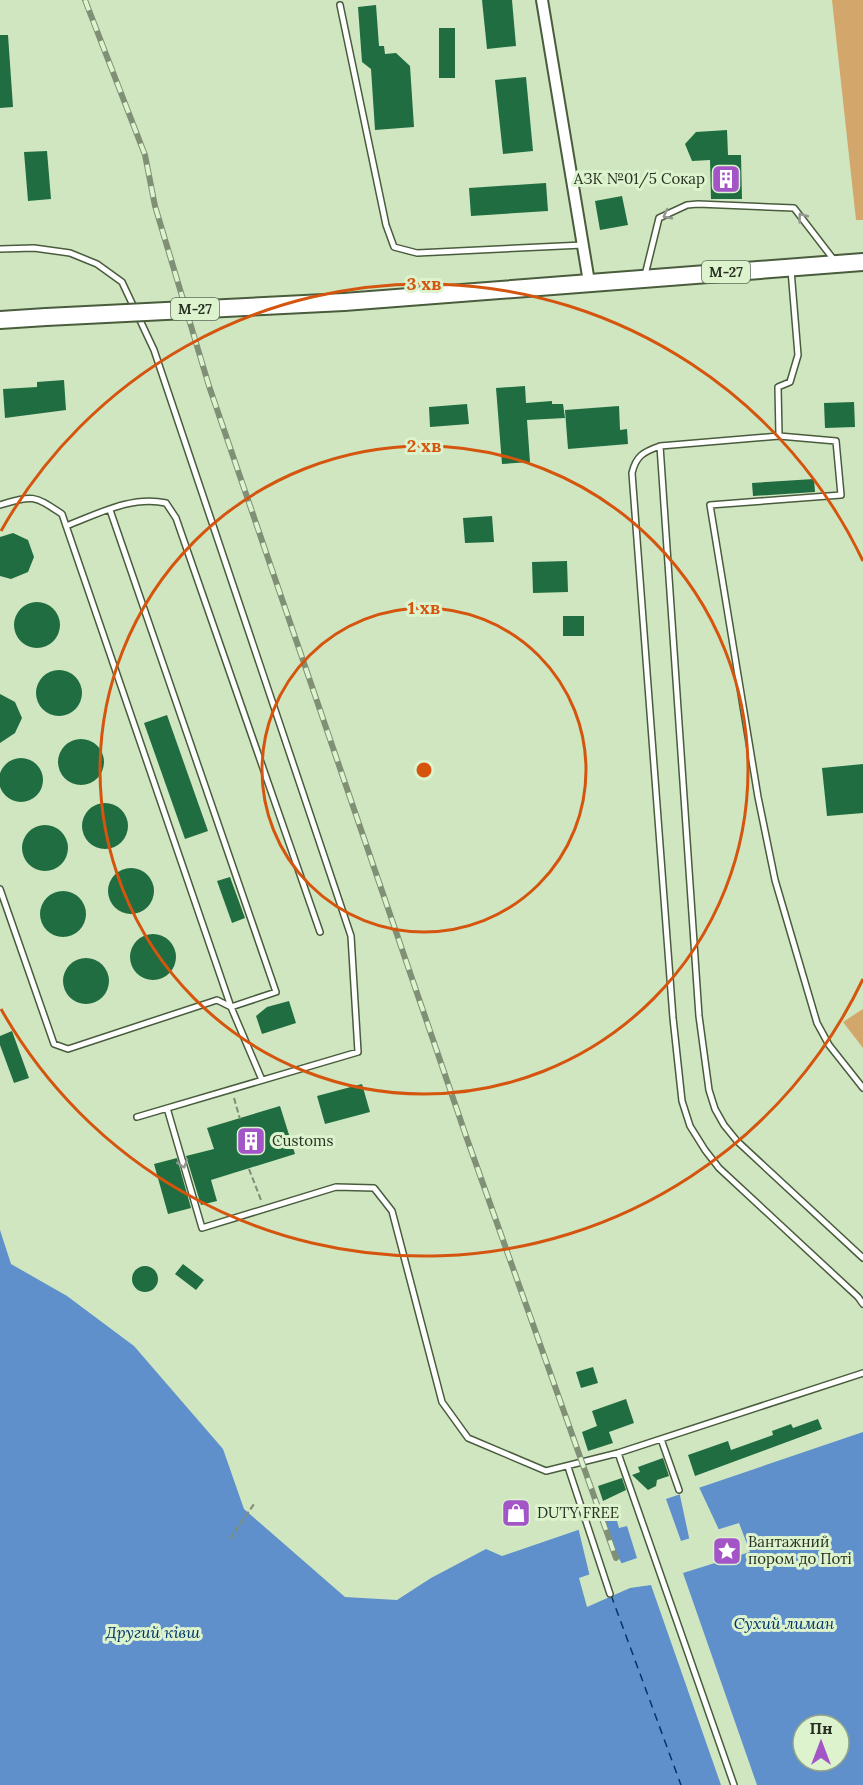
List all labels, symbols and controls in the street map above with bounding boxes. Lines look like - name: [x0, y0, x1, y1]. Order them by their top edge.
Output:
- building icon: АЗК №01/5 Сокар: [710, 163, 742, 195]
- place label: АЗК №01/5 Сокар: [573, 169, 705, 189]
- one-way arrow: [663, 208, 673, 219]
- one-way arrow: [798, 213, 809, 224]
- road number: М-27: [702, 261, 750, 283]
- text: 3 хв: [406, 272, 442, 295]
- road number: М-27: [171, 298, 219, 320]
- text: 2 хв: [407, 434, 441, 457]
- text: 1 хв: [408, 596, 440, 619]
- centre of rings: [414, 760, 434, 780]
- building icon: Customs: [235, 1125, 267, 1157]
- place label: Customs: [272, 1131, 333, 1150]
- one-way arrow: [176, 1158, 188, 1169]
- shop icon: DUTY FREE: [500, 1497, 532, 1529]
- place label: DUTY FREE: [537, 1503, 619, 1522]
- place label: Вантажний пором до Поті: [748, 1532, 852, 1568]
- place icon: Вантажний пором до Поті: [711, 1535, 743, 1567]
- water label: Сухий лиман: [734, 1613, 835, 1633]
- water label: Другий ківш: [105, 1622, 200, 1642]
- north arrow: [791, 1713, 851, 1773]
- text: Пн: [809, 1718, 833, 1738]

